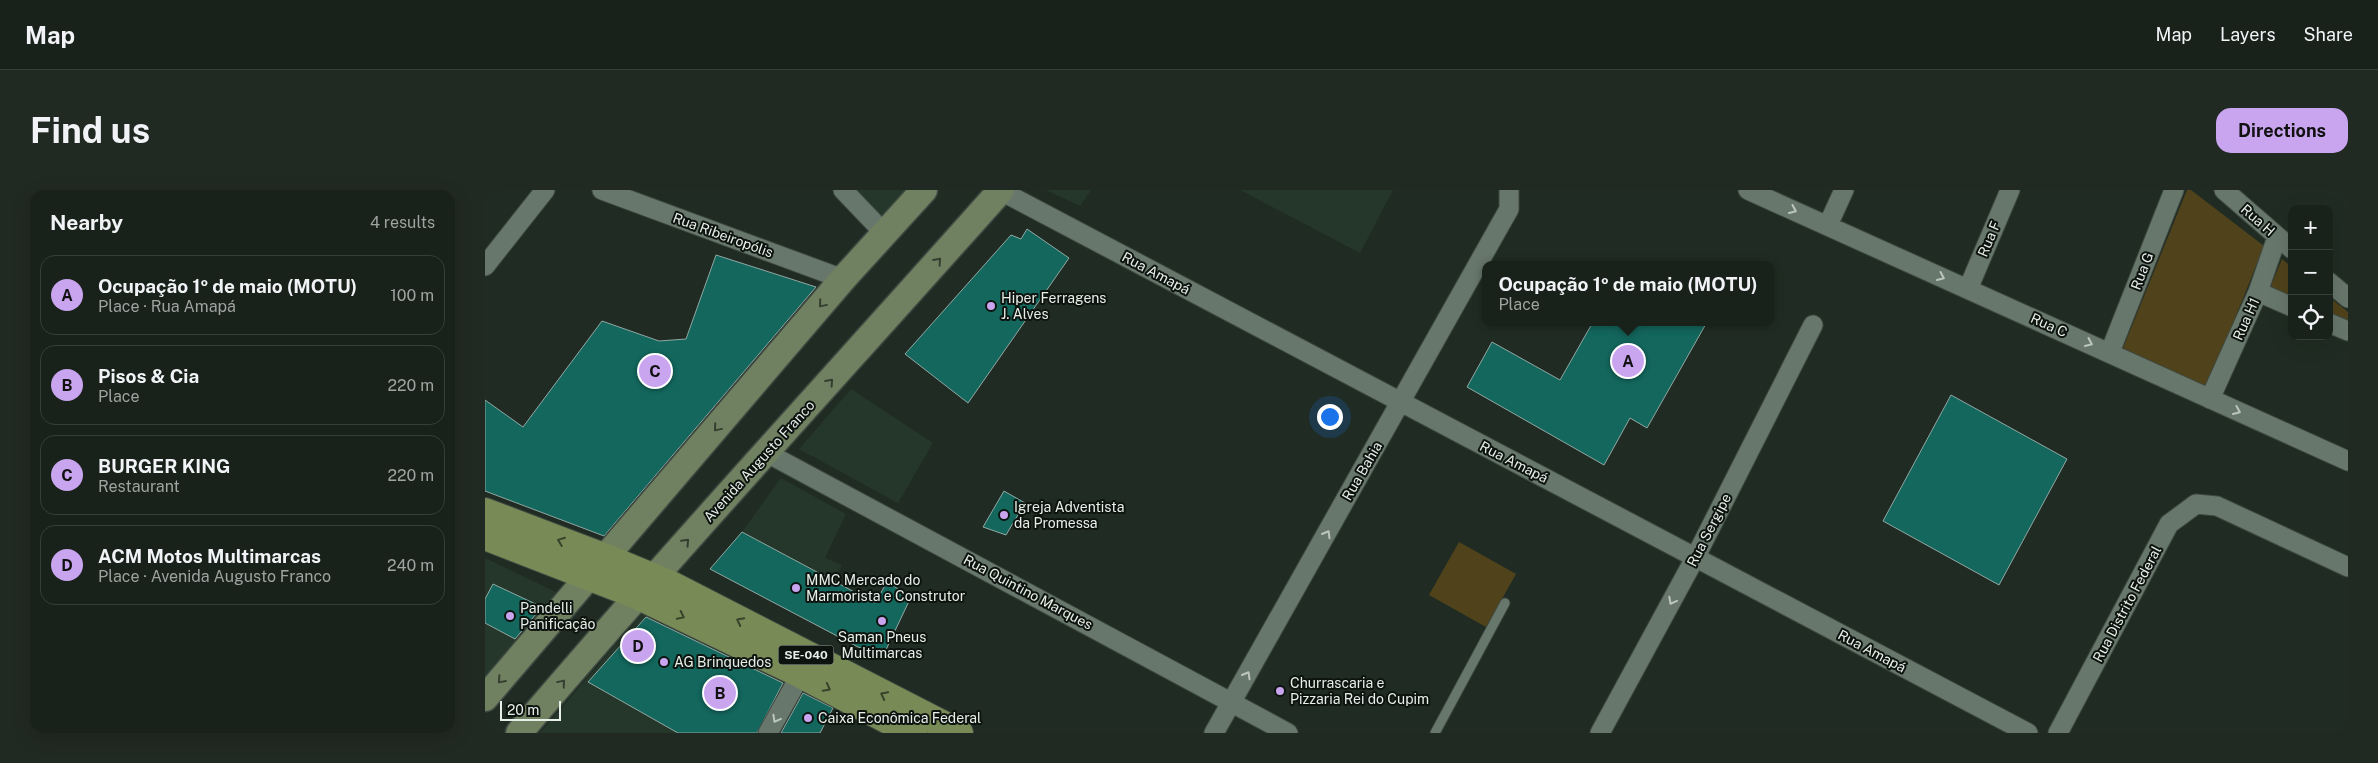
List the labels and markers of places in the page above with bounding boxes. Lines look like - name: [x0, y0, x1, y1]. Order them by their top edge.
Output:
- place label: Hiper Ferragens J. Alves: [1001, 290, 1106, 322]
- marker: Hiper Ferragens J. Alves: [985, 300, 997, 312]
- pin: A: [1612, 342, 1644, 380]
- pin: C: [639, 352, 671, 390]
- place label: Igreja Adventista da Promessa: [1014, 499, 1124, 531]
- marker: Igreja Adventista da Promessa: [998, 509, 1010, 521]
- place label: MMC Mercado do Marmorista e Construtor: [806, 572, 965, 604]
- marker: MMC Mercado do Marmorista e Construtor: [790, 582, 802, 594]
- place label: Pandelli Panificação: [520, 600, 596, 632]
- marker: Pandelli Panificação: [504, 610, 516, 622]
- marker: Saman Pneus Multimarcas: [876, 615, 888, 627]
- pin: D: [622, 627, 654, 665]
- place label: Saman Pneus Multimarcas: [838, 629, 926, 661]
- place label: AG Brinquedos: [674, 654, 771, 670]
- marker: AG Brinquedos: [658, 656, 670, 668]
- pin: B: [704, 674, 736, 712]
- place label: Churrascaria e Pizzaria Rei do Cupim: [1290, 675, 1429, 707]
- marker: Churrascaria e Pizzaria Rei do Cupim: [1274, 685, 1286, 697]
- place label: Caixa Econômica Federal: [818, 710, 981, 726]
- marker: Caixa Econômica Federal: [802, 712, 814, 724]

